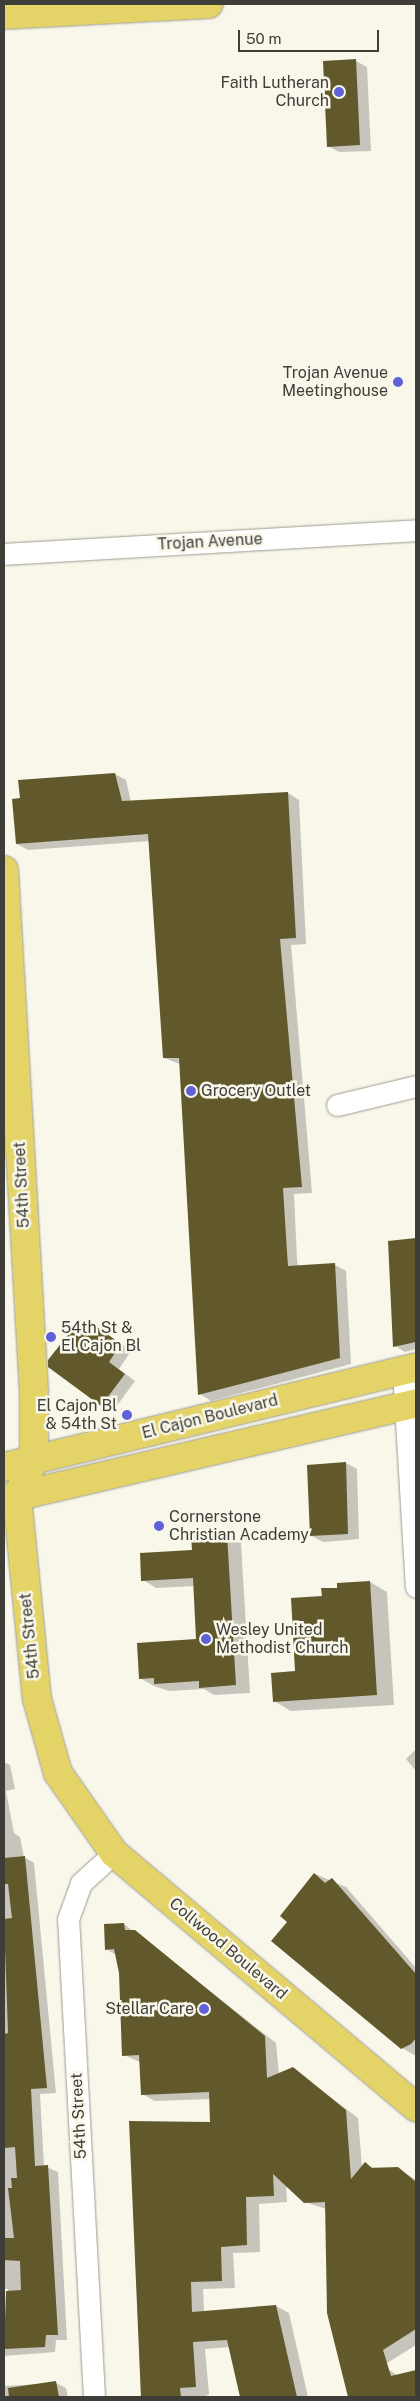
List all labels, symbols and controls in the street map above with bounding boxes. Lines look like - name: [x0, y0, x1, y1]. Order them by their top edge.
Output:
- scale bar: [240, 20, 381, 52]
- text: 50 m: [246, 30, 281, 47]
- place label: Faith Lutheran Church: [220, 73, 329, 111]
- marker: Faith Lutheran Church: [333, 86, 345, 98]
- place label: Trojan Avenue Meetinghouse: [282, 363, 388, 401]
- marker: Trojan Avenue Meetinghouse: [392, 376, 404, 388]
- street label: Trojan Avenue: [157, 530, 263, 554]
- place label: Grocery Outlet: [201, 1081, 311, 1101]
- marker: Grocery Outlet: [185, 1085, 197, 1097]
- street label: 54th Street: [10, 1141, 34, 1229]
- place label: 54th St & El Cajon Bl: [61, 1318, 141, 1356]
- marker: 54th St & El Cajon Bl: [45, 1331, 57, 1343]
- street label: El Cajon Boulevard: [140, 1391, 280, 1443]
- place label: El Cajon Bl & 54th St: [37, 1396, 117, 1434]
- marker: El Cajon Bl & 54th St: [121, 1409, 133, 1421]
- place label: Cornerstone Christian Academy: [169, 1507, 309, 1545]
- marker: Cornerstone Christian Academy: [153, 1520, 165, 1532]
- street label: 54th Street: [16, 1592, 44, 1680]
- place label: Wesley United Methodist Church: [216, 1620, 348, 1658]
- marker: Wesley United Methodist Church: [200, 1633, 212, 1645]
- street label: Collwood Boulevard: [165, 1894, 291, 2004]
- place label: Stellar Care: [105, 1999, 194, 2019]
- marker: Stellar Care: [198, 2003, 210, 2015]
- street label: 54th Street: [67, 2072, 91, 2160]

